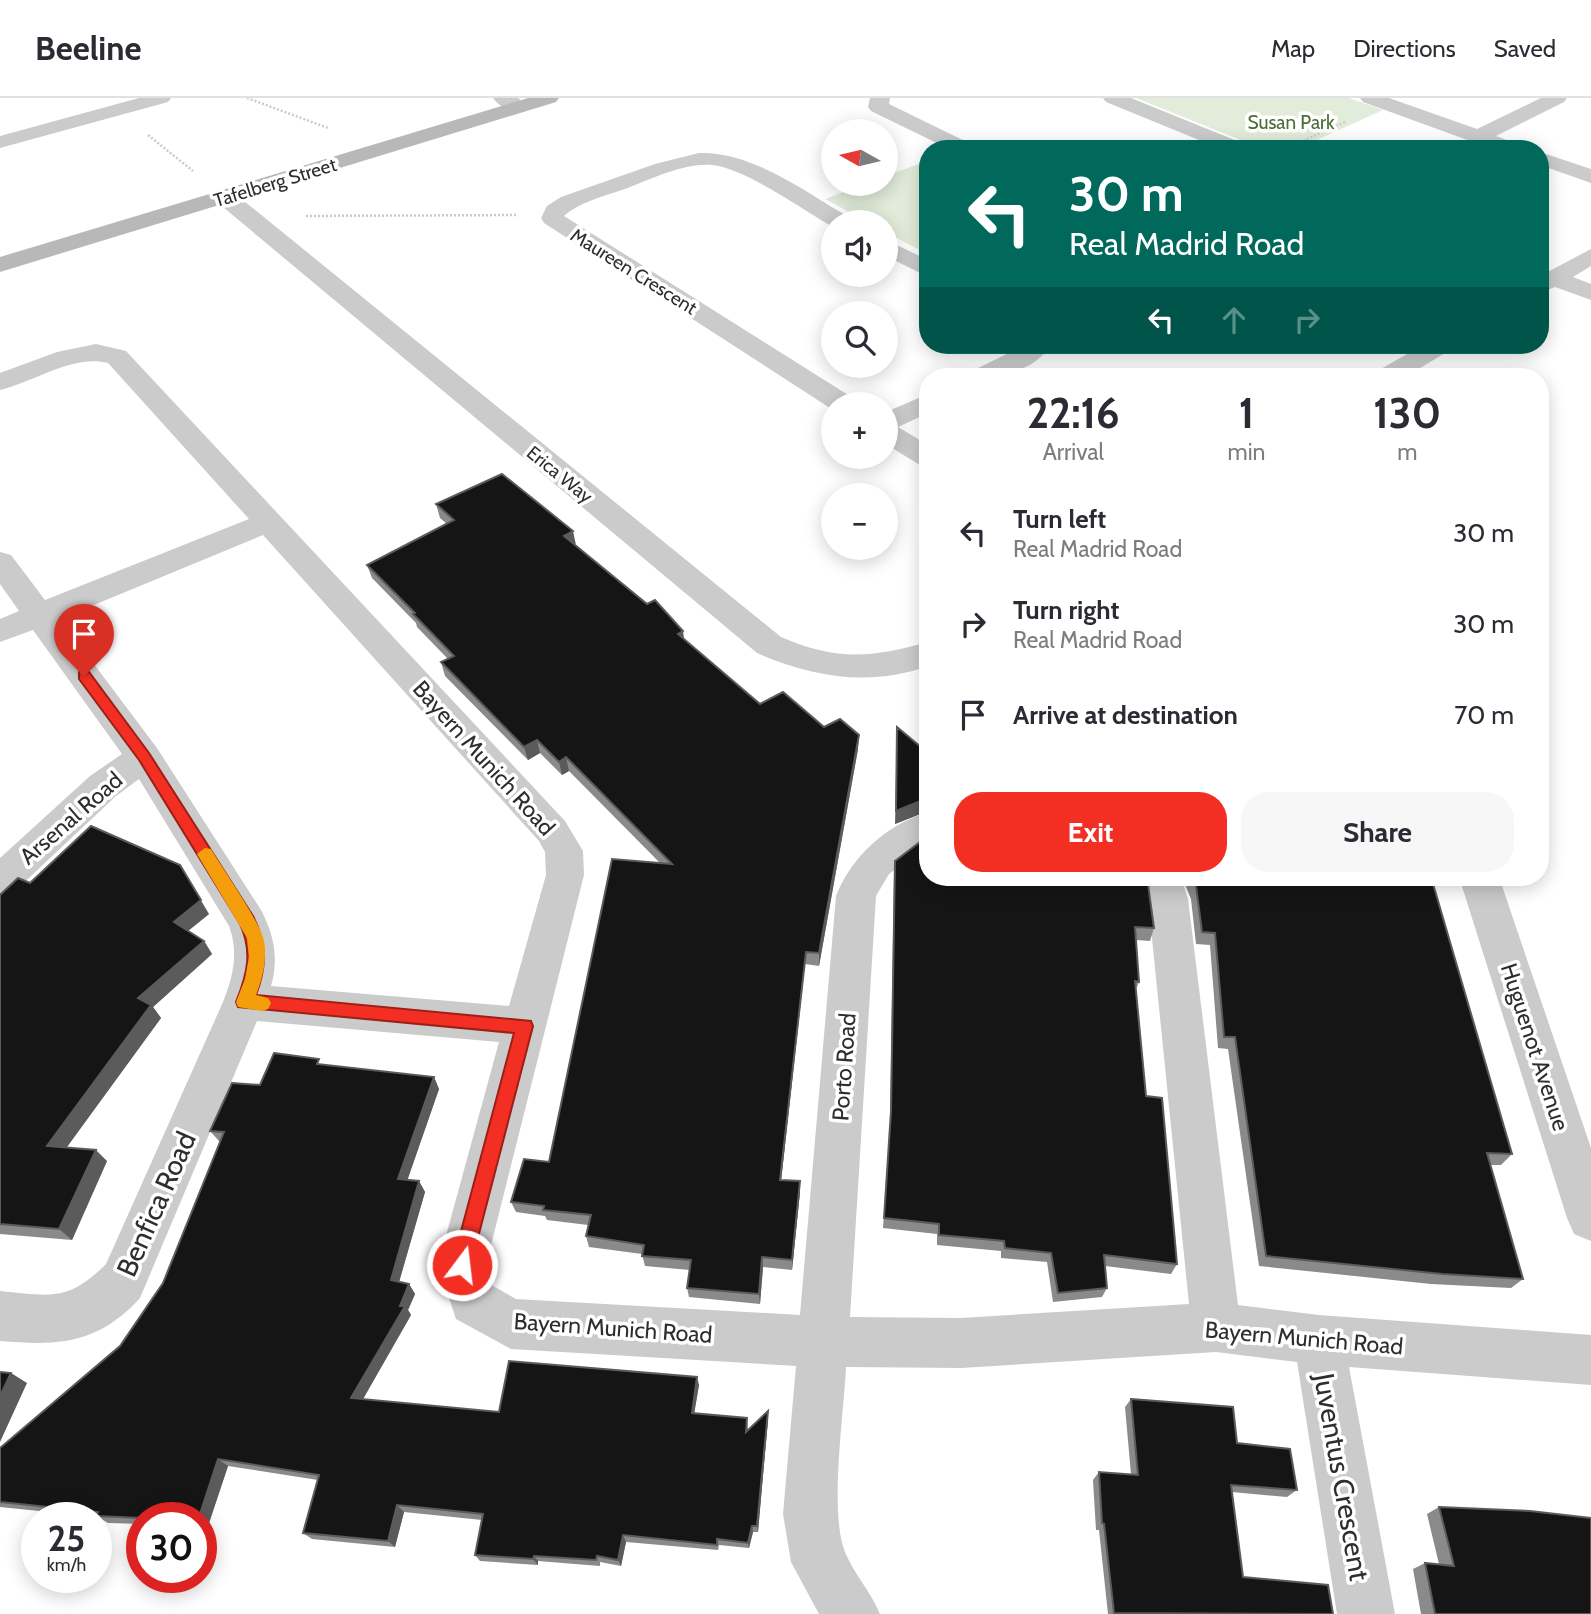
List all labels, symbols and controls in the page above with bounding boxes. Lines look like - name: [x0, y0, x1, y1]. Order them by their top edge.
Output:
- text: Beeline: [35, 28, 141, 68]
- text: Map: [1271, 34, 1315, 63]
- text: Directions: [1353, 34, 1456, 63]
- text: Saved: [1494, 34, 1556, 63]
- park label: Susan Park: [1247, 111, 1335, 134]
- north arrow: [821, 119, 898, 196]
- map controls: [821, 119, 898, 560]
- street label: Tafelberg Street: [211, 153, 340, 212]
- text: 30 m: [1069, 164, 1184, 223]
- icon: left: [954, 168, 1045, 259]
- button: sound: [821, 210, 898, 287]
- street label: Maureen Crescent: [566, 223, 702, 320]
- text: Real Madrid Road: [1069, 224, 1304, 263]
- button: search: [821, 301, 898, 378]
- icon: left: [1142, 301, 1180, 339]
- icon: ahead: [1215, 301, 1253, 339]
- icon: right: [1288, 301, 1326, 339]
- text: 22:16: [1027, 387, 1120, 439]
- text: 1: [1239, 387, 1254, 439]
- text: 130: [1373, 387, 1441, 439]
- button: +: [821, 392, 898, 469]
- text: Arrival: [1043, 438, 1104, 466]
- text: min: [1228, 438, 1265, 466]
- text: m: [1397, 438, 1417, 466]
- street label: Erica Way: [522, 441, 598, 508]
- button: −: [821, 483, 898, 560]
- text: Turn left: [1013, 503, 1106, 535]
- icon: left: [954, 514, 992, 552]
- text: 30 m: [1453, 517, 1514, 549]
- text: Real Madrid Road: [1013, 535, 1182, 563]
- text: Turn right: [1013, 594, 1119, 626]
- pin: [54, 604, 114, 676]
- icon: right: [954, 605, 992, 643]
- text: 30 m: [1453, 608, 1514, 640]
- icon: arrive: [65, 615, 103, 653]
- text: Real Madrid Road: [1013, 626, 1182, 654]
- street label: Bayern Munich Road: [407, 675, 561, 841]
- icon: arrive: [954, 696, 992, 734]
- text: Arrive at destination: [1013, 699, 1238, 731]
- text: 70 m: [1454, 699, 1514, 731]
- street label: Arsenal Road: [14, 766, 128, 870]
- button: Exit: [954, 792, 1227, 872]
- button: Share: [1241, 792, 1514, 872]
- street label: Huguenot Avenue: [1495, 960, 1575, 1135]
- street label: Porto Road: [826, 1012, 862, 1122]
- street label: Benfica Road: [109, 1126, 203, 1282]
- position arrow: [425, 1228, 499, 1302]
- street label: Bayern Munich Road: [513, 1307, 713, 1349]
- street label: Bayern Munich Road: [1204, 1315, 1404, 1361]
- street label: Juventus Crescent: [1307, 1370, 1377, 1583]
- speed limit sign: 30: [126, 1502, 217, 1593]
- text: 25: [48, 1517, 85, 1560]
- text: km/h: [47, 1554, 86, 1576]

